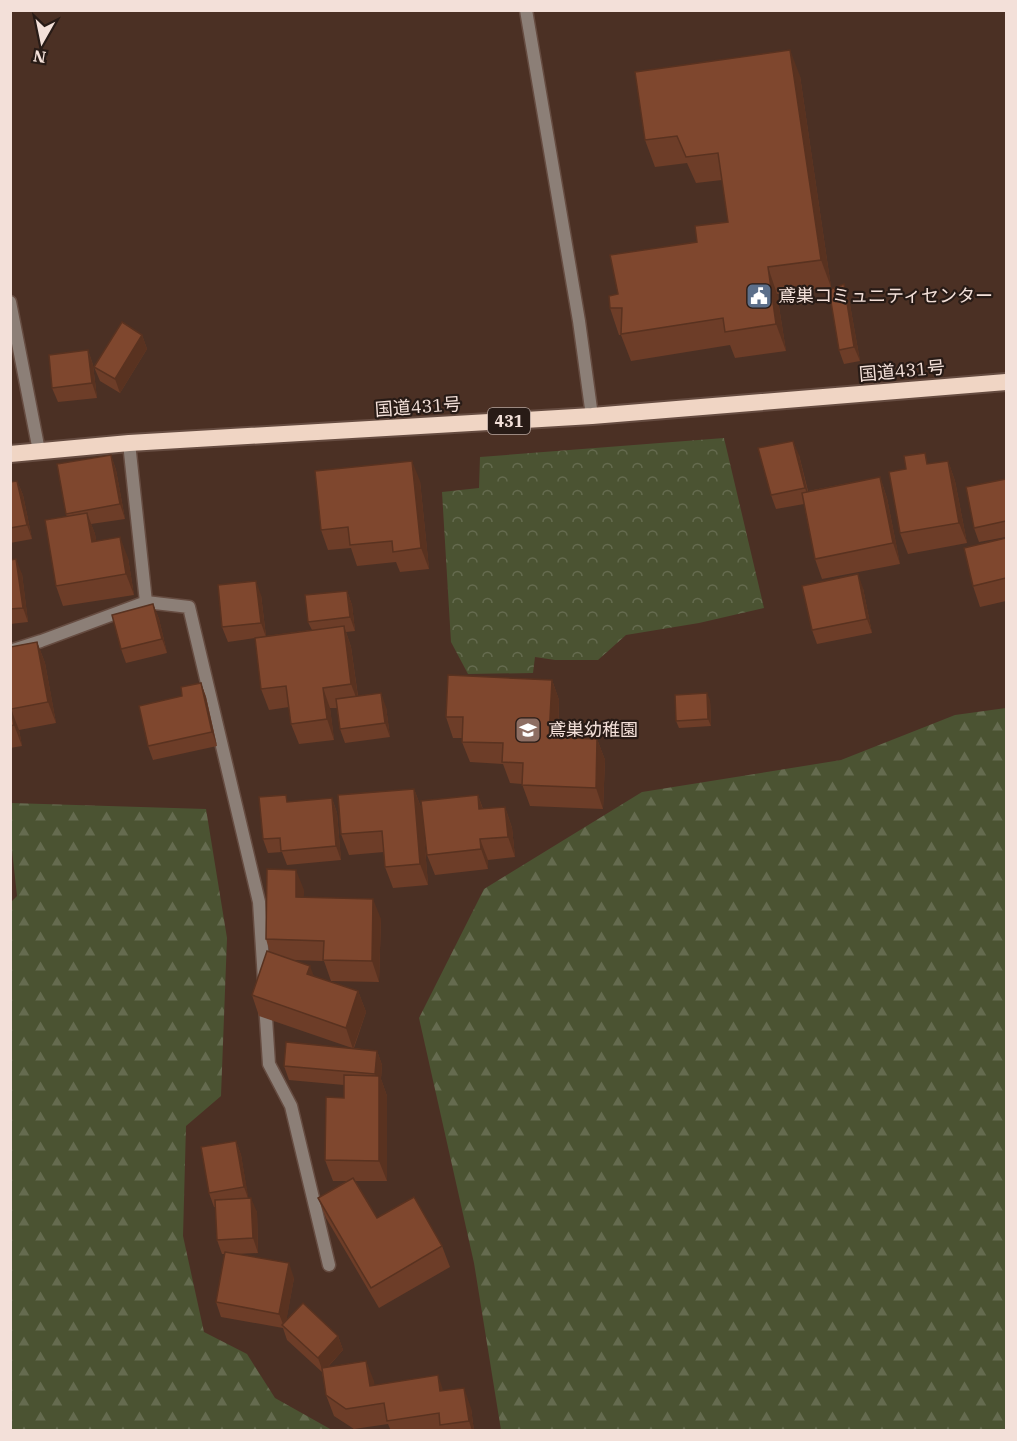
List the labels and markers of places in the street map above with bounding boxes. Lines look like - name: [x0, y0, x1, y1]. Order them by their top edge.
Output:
- public building icon: 鳶巣コミュニティセンター: [744, 281, 774, 311]
- place label: 鳶巣コミュニティセンター: [778, 284, 993, 307]
- school or university icon: 鳶巣幼稚園: [513, 715, 543, 745]
- place label: 鳶巣幼稚園: [548, 718, 638, 741]

